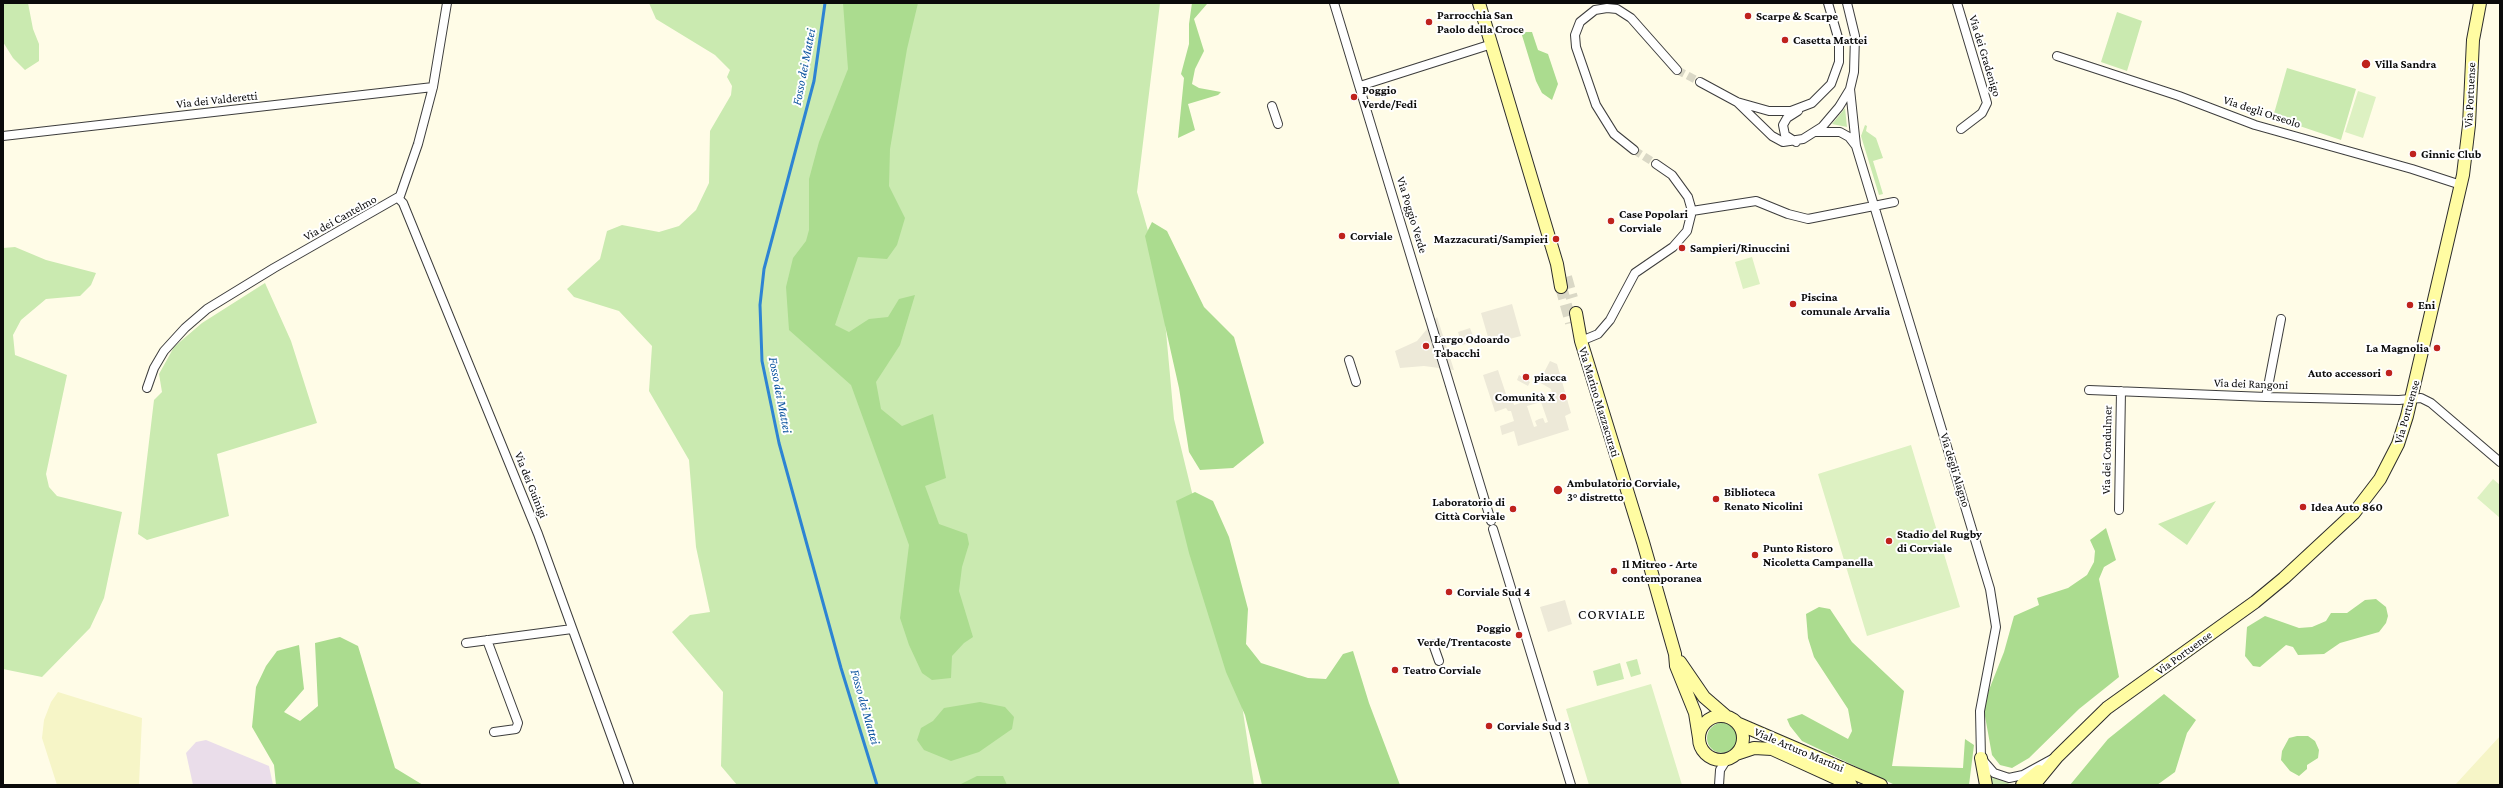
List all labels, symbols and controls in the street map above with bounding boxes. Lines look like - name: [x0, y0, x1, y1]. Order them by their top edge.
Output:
- place label: Parrocchia San Paolo della Croce: [1437, 8, 1524, 36]
- place label: Scarpe & Scarpe: [1756, 9, 1838, 23]
- marker: Scarpe & Scarpe: [1743, 11, 1753, 21]
- street label: Via dei Gradenigo: [1966, 13, 2004, 99]
- marker: Parrocchia San Paolo della Croce: [1424, 17, 1434, 27]
- water label: Fosso dei Mattei: [789, 27, 819, 107]
- place label: Casetta Mattei: [1793, 33, 1867, 47]
- marker: Casetta Mattei: [1780, 35, 1790, 45]
- place label: Villa Sandra: [2375, 57, 2436, 71]
- marker: Villa Sandra: [2360, 58, 2372, 70]
- street label: Via Portuense: [2461, 62, 2479, 128]
- place label: Poggio Verde/Fedi: [1362, 83, 1417, 111]
- street label: Via dei Valderetti: [176, 89, 258, 111]
- marker: Poggio Verde/Fedi: [1349, 92, 1359, 102]
- street label: Via degli Orseolo: [2221, 93, 2303, 131]
- place label: Ginnic Club: [2421, 147, 2481, 161]
- marker: Ginnic Club: [2408, 149, 2418, 159]
- street label: Via Poggio Verde: [1393, 175, 1431, 255]
- street label: Via dei Cantelmo: [301, 192, 379, 244]
- place label: Case Popolari Corviale: [1619, 207, 1688, 235]
- marker: Case Popolari Corviale: [1606, 216, 1616, 226]
- place label: Corviale: [1350, 229, 1393, 243]
- marker: Corviale: [1337, 231, 1347, 241]
- place label: Mazzacurati/Sampieri: [1434, 232, 1548, 246]
- marker: Mazzacurati/Sampieri: [1551, 234, 1561, 244]
- place label: Sampieri/Rinuccini: [1690, 241, 1790, 255]
- marker: Sampieri/Rinuccini: [1677, 243, 1687, 253]
- place label: Piscina comunale Arvalia: [1801, 290, 1890, 318]
- place label: Eni: [2418, 298, 2435, 312]
- marker: Piscina comunale Arvalia: [1788, 299, 1798, 309]
- marker: Eni: [2405, 300, 2415, 310]
- place label: Largo Odoardo Tabacchi: [1434, 332, 1510, 360]
- marker: Largo Odoardo Tabacchi: [1421, 341, 1431, 351]
- place label: La Magnolia: [2366, 341, 2429, 355]
- marker: La Magnolia: [2432, 343, 2442, 353]
- street label: Via Marino Mazzacurati: [1575, 345, 1623, 459]
- water label: Fosso dei Mattei: [765, 355, 795, 435]
- place label: Auto accessori: [2308, 366, 2381, 380]
- marker: Auto accessori: [2384, 368, 2394, 378]
- place label: piacca: [1534, 370, 1566, 384]
- marker: piacca: [1521, 372, 1531, 382]
- street label: Via dei Rangoni: [2214, 376, 2288, 392]
- street label: Via Portuense: [2391, 378, 2423, 446]
- place label: Comunità X: [1495, 390, 1555, 404]
- marker: Comunità X: [1558, 392, 1568, 402]
- street label: Via dei Condulmer: [2099, 405, 2115, 495]
- street label: Via degli Alagno: [1937, 431, 1973, 509]
- street label: Via dei Guinigi: [511, 450, 551, 520]
- place label: Ambulatorio Corviale, 3° distretto: [1567, 476, 1680, 504]
- marker: Ambulatorio Corviale, 3° distretto: [1552, 484, 1564, 496]
- place label: Biblioteca Renato Nicolini: [1724, 485, 1803, 513]
- marker: Biblioteca Renato Nicolini: [1711, 494, 1721, 504]
- place label: Laboratorio di Città Corviale: [1432, 495, 1505, 523]
- place label: Idea Auto 860: [2311, 500, 2383, 514]
- marker: Idea Auto 860: [2298, 502, 2308, 512]
- marker: Laboratorio di Città Corviale: [1508, 504, 1518, 514]
- place label: Stadio del Rugby di Corviale: [1897, 527, 1982, 555]
- marker: Stadio del Rugby di Corviale: [1884, 536, 1894, 546]
- place label: Punto Ristoro Nicoletta Campanella: [1763, 541, 1873, 569]
- marker: Punto Ristoro Nicoletta Campanella: [1750, 550, 1760, 560]
- place label: Il Mitreo - Arte contemporanea: [1622, 557, 1702, 585]
- marker: Il Mitreo - Arte contemporanea: [1609, 566, 1619, 576]
- place label: Corviale Sud 4: [1457, 585, 1530, 599]
- marker: Corviale Sud 4: [1444, 587, 1454, 597]
- district label: CORVIALE: [1578, 607, 1646, 623]
- place label: Poggio Verde/Trentacoste: [1417, 621, 1511, 649]
- street label: Via Portuense: [2153, 628, 2215, 678]
- marker: Poggio Verde/Trentacoste: [1514, 630, 1524, 640]
- place label: Teatro Corviale: [1403, 663, 1481, 677]
- marker: Teatro Corviale: [1390, 665, 1400, 675]
- water label: Fosso dei Mattei: [847, 668, 883, 746]
- place label: Corviale Sud 3: [1497, 719, 1570, 733]
- marker: Corviale Sud 3: [1484, 721, 1494, 731]
- street label: Viale Arturo Martini: [1752, 725, 1846, 775]

